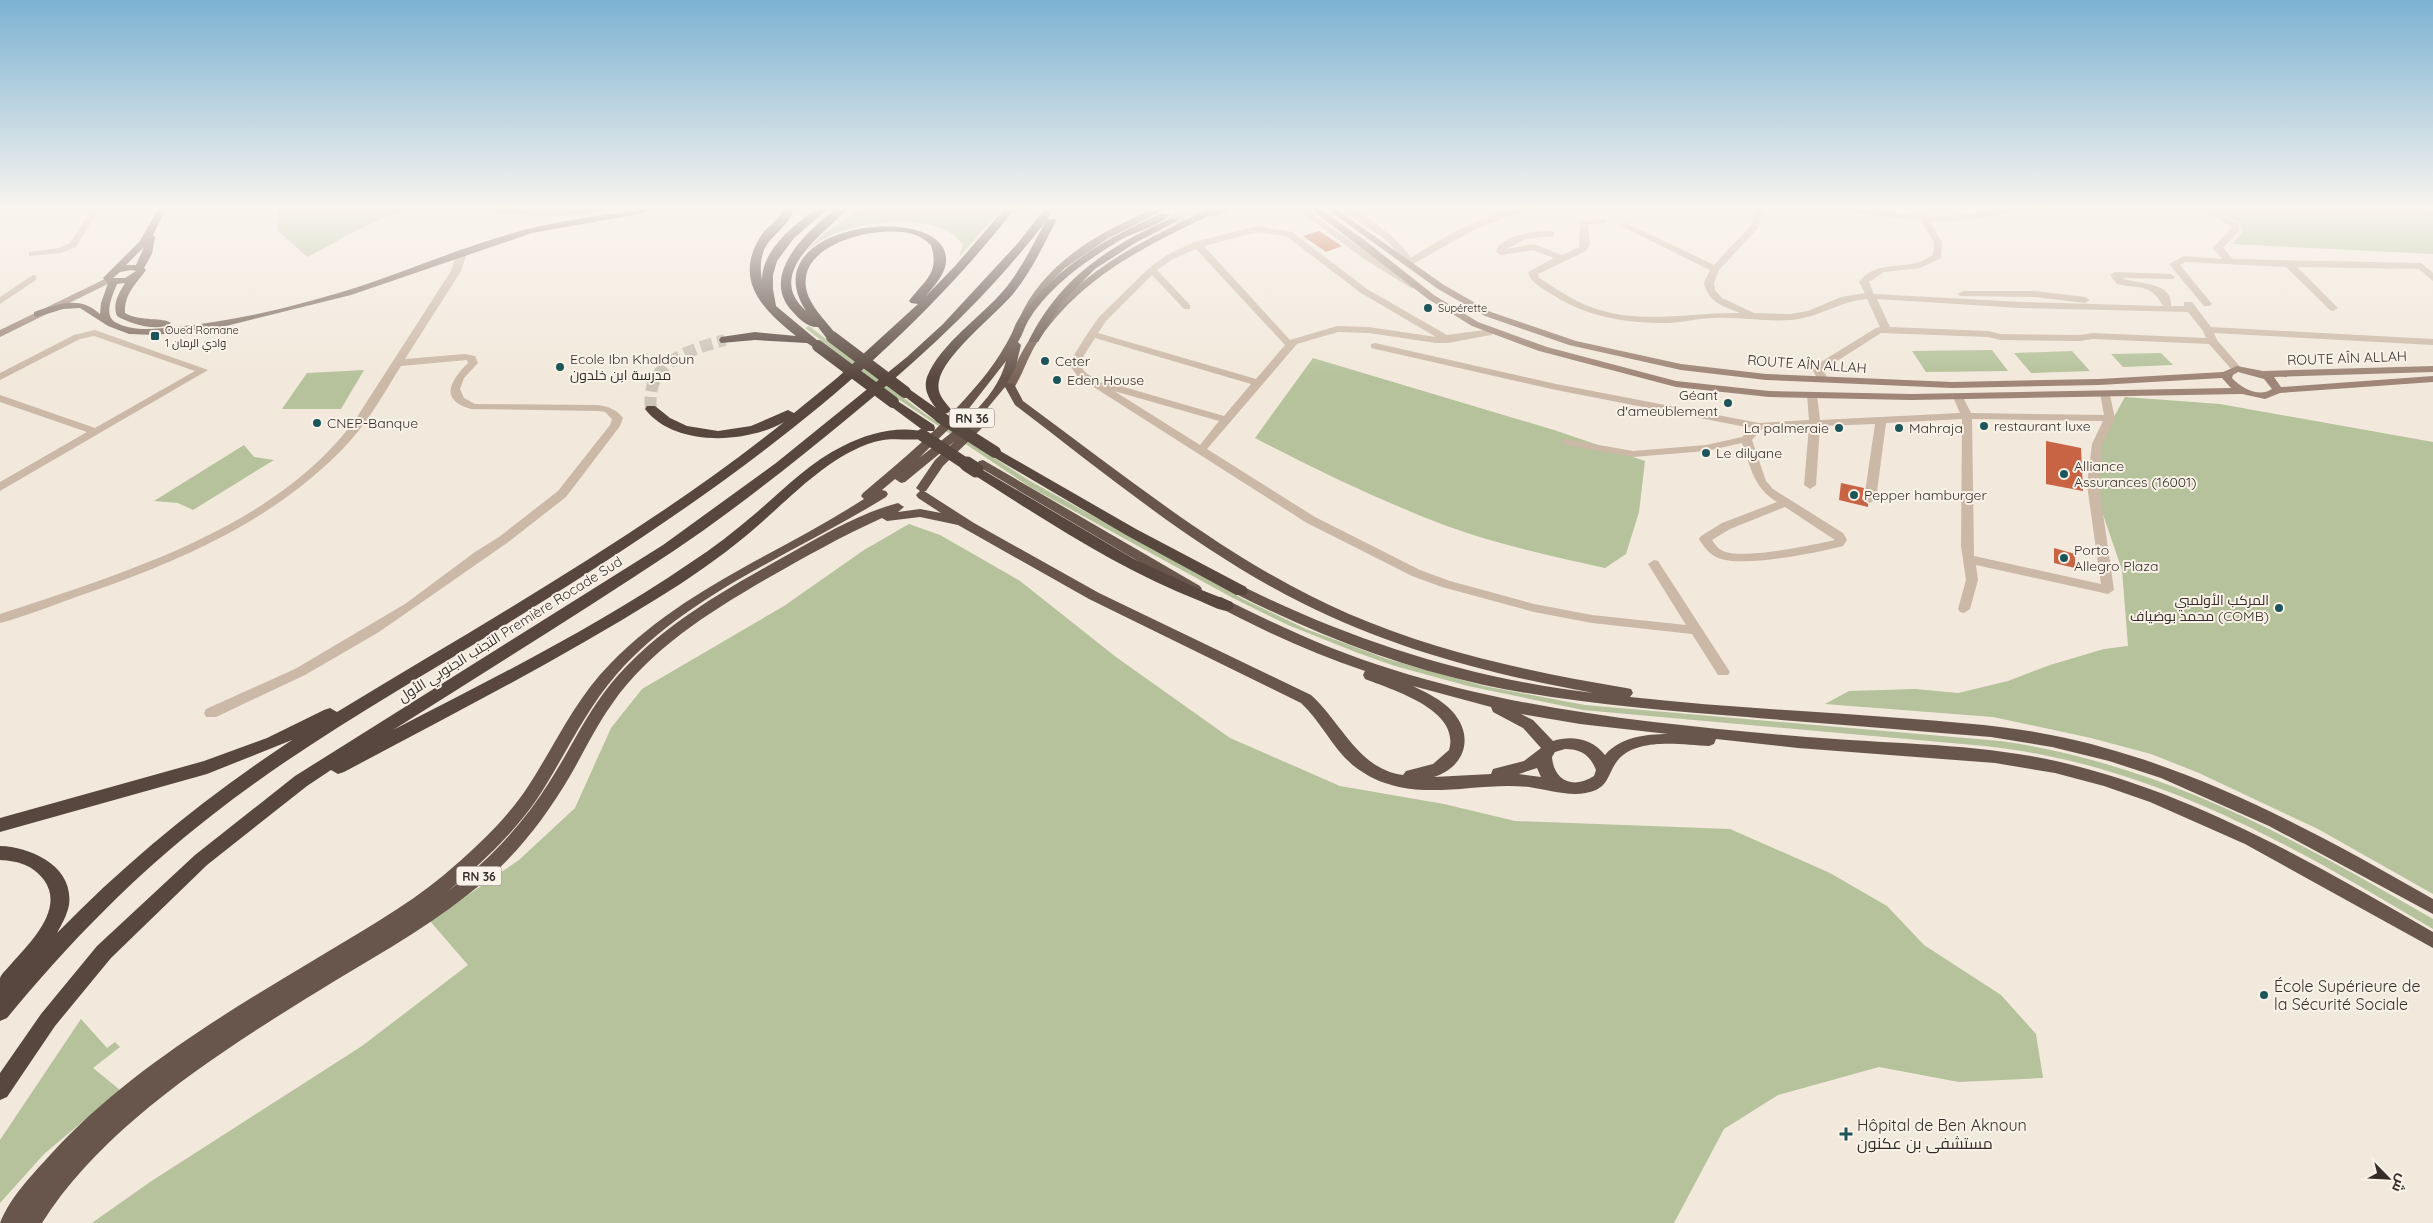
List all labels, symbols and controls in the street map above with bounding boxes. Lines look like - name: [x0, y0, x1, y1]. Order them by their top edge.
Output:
- place label: Supérette: [1438, 301, 1487, 315]
- marker: Supérette: [1422, 302, 1434, 314]
- place label: Oued Romane 1 وادي الرمان: [165, 323, 239, 352]
- marker: Oued Romane 1 وادي الرمان: [149, 330, 161, 342]
- street label: ROUTE AÎN ALLAH: [2287, 347, 2407, 369]
- place label: Ecole Ibn Khaldoun مدرسة ابن خلدون: [570, 350, 694, 384]
- street label: ROUTE AÎN ALLAH: [1747, 351, 1867, 377]
- place label: Ceter: [1055, 352, 1091, 370]
- marker: Ceter: [1039, 355, 1051, 367]
- marker: Ecole Ibn Khaldoun مدرسة ابن خلدون: [554, 361, 566, 373]
- place label: Eden House: [1067, 371, 1144, 389]
- marker: Eden House: [1051, 374, 1063, 386]
- place label: Géant d'ameublement: [1617, 386, 1718, 420]
- marker: Géant d'ameublement: [1722, 397, 1734, 409]
- road number: RN 36: [950, 408, 994, 428]
- place label: CNEP-Banque: [327, 414, 418, 432]
- marker: CNEP-Banque: [311, 417, 323, 429]
- place label: restaurant luxe: [1994, 417, 2091, 435]
- place label: La palmeraie: [1744, 419, 1829, 437]
- place label: Mahraja: [1909, 419, 1963, 437]
- marker: restaurant luxe: [1978, 420, 1990, 432]
- marker: La palmeraie: [1833, 422, 1845, 434]
- marker: Mahraja: [1893, 422, 1905, 434]
- place label: Le dilyane: [1716, 444, 1782, 462]
- marker: Le dilyane: [1700, 447, 1712, 459]
- place label: Alliance Assurances (16001): [2074, 457, 2197, 491]
- marker: Alliance Assurances (16001): [2058, 468, 2070, 480]
- place label: Pepper hamburger: [1864, 486, 1987, 504]
- marker: Pepper hamburger: [1848, 489, 1860, 501]
- place label: Porto Allegro Plaza: [2074, 541, 2159, 575]
- street label: التجنب الجنوبي الأول Première Rocade Sud: [394, 552, 627, 708]
- marker: Porto Allegro Plaza: [2058, 552, 2070, 564]
- place label: المركب الأولمبي محمد بوضياف (COMB): [2130, 591, 2269, 625]
- marker: المركب الأولمبي محمد بوضياف (COMB): [2273, 602, 2285, 614]
- road number: RN 36: [456, 866, 502, 886]
- place label: École Supérieure de la Sécurité Sociale: [2274, 976, 2420, 1014]
- marker: École Supérieure de la Sécurité Sociale: [2258, 989, 2270, 1001]
- place label: Hôpital de Ben Aknoun مستشفى بن عكنون: [1857, 1115, 2027, 1154]
- marker: Hôpital de Ben Aknoun مستشفى بن عكنون: [1839, 1127, 1853, 1141]
- north arrow: [2363, 1153, 2413, 1203]
- text: ش: [2388, 1171, 2412, 1195]

